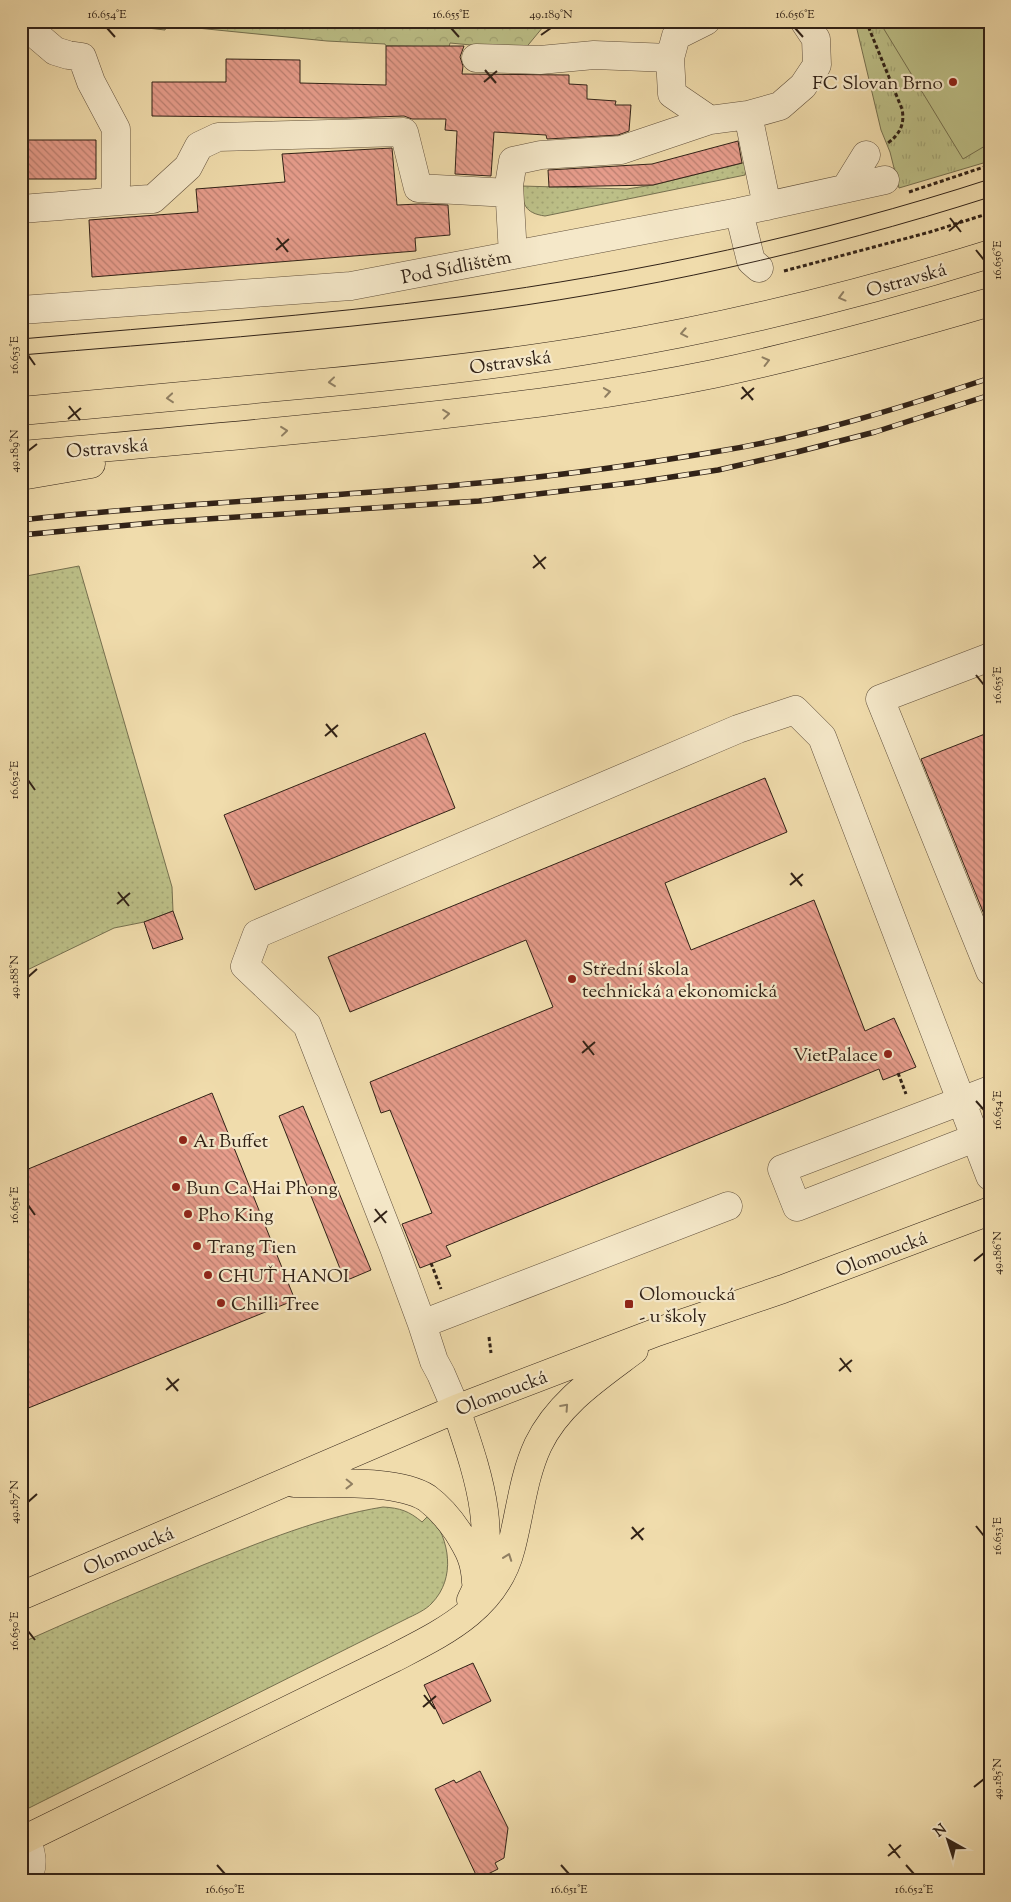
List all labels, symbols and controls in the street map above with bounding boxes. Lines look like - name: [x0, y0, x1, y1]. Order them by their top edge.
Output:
- text: 16.654°E: [88, 6, 127, 24]
- text: 16.655°E: [432, 6, 470, 24]
- text: 49.189°N: [529, 6, 573, 24]
- text: 16.656°E: [776, 6, 815, 24]
- place label: FC Slovan Brno: [812, 71, 943, 98]
- marker: FC Slovan Brno: [947, 76, 959, 88]
- text: 16.656°E: [989, 240, 1007, 280]
- street label: Pod Sídlištěm: [399, 244, 514, 292]
- street label: Ostravská: [863, 257, 950, 306]
- one-way arrow: [838, 291, 846, 301]
- one-way arrow: [679, 327, 688, 338]
- text: 16.653°E: [6, 335, 24, 374]
- street label: Ostravská: [468, 344, 553, 383]
- one-way arrow: [762, 356, 771, 367]
- one-way arrow: [327, 376, 335, 387]
- one-way arrow: [603, 388, 611, 398]
- one-way arrow: [166, 392, 174, 403]
- one-way arrow: [442, 409, 450, 420]
- one-way arrow: [281, 426, 289, 437]
- text: 49.189°N: [6, 429, 24, 473]
- street label: Ostravská: [65, 432, 150, 467]
- text: 16.655°E: [989, 666, 1007, 704]
- text: 16.652°E: [6, 760, 24, 799]
- text: 49.188°N: [6, 955, 24, 999]
- place label: Střední škola technická a ekonomická: [582, 957, 777, 1006]
- marker: Střední škola technická a ekonomická: [566, 973, 578, 985]
- place label: VietPalace: [793, 1043, 878, 1070]
- marker: VietPalace: [882, 1048, 894, 1060]
- text: 16.654°E: [989, 1090, 1007, 1129]
- place label: A1 Buffet: [193, 1129, 269, 1156]
- marker: A1 Buffet: [177, 1134, 189, 1146]
- place label: Bun Ca Hai Phong: [186, 1176, 338, 1203]
- marker: Bun Ca Hai Phong: [170, 1181, 182, 1193]
- text: 16.651°E: [6, 1186, 24, 1224]
- place label: Pho King: [198, 1203, 274, 1230]
- marker: Pho King: [182, 1208, 194, 1220]
- street label: Olomoucká: [832, 1225, 932, 1285]
- text: 49.186°N: [989, 1231, 1007, 1275]
- place label: Trang Tien: [207, 1235, 297, 1262]
- marker: Trang Tien: [191, 1240, 203, 1252]
- place label: CHUŤ HANOI: [218, 1264, 349, 1291]
- marker: CHUŤ HANOI: [202, 1269, 214, 1281]
- place label: Olomoucká - u školy: [639, 1282, 735, 1331]
- place label: Chilli Tree: [231, 1292, 320, 1319]
- marker: Chilli Tree: [215, 1297, 227, 1309]
- marker: Olomoucká - u školy: [623, 1298, 635, 1310]
- street label: Olomoucká: [452, 1364, 552, 1424]
- one-way arrow: [559, 1404, 568, 1413]
- one-way arrow: [346, 1479, 353, 1489]
- text: 49.187°N: [6, 1480, 24, 1524]
- text: 16.653°E: [989, 1516, 1007, 1555]
- street label: Olomoucká: [79, 1521, 179, 1584]
- one-way arrow: [502, 1553, 512, 1562]
- text: 16.650°E: [6, 1611, 24, 1651]
- text: 49.185°N: [989, 1758, 1007, 1800]
- north arrow: [924, 1814, 974, 1864]
- text: N: [930, 1820, 952, 1843]
- text: 16.650°E: [205, 1881, 245, 1899]
- text: 16.651°E: [550, 1881, 588, 1899]
- text: 16.652°E: [895, 1881, 934, 1899]

